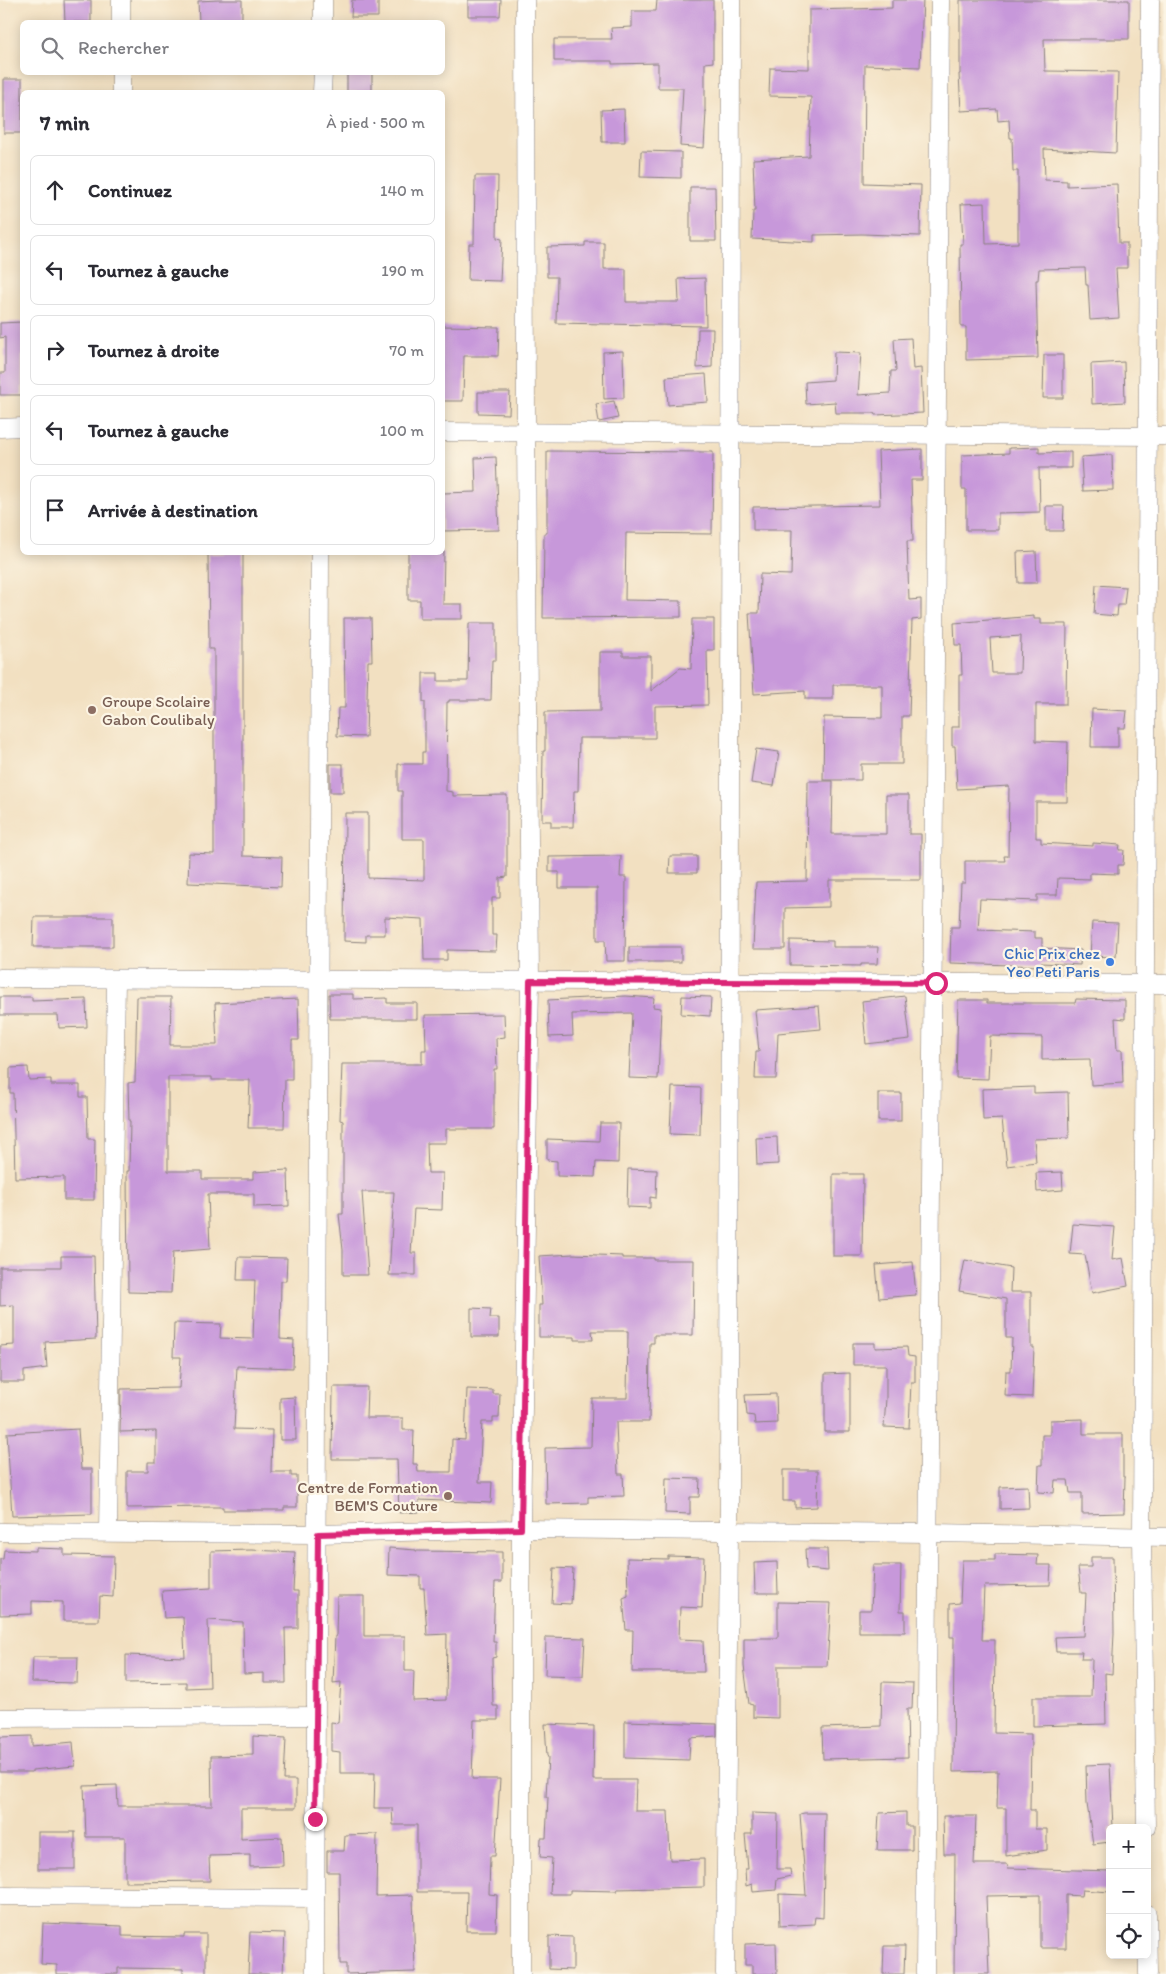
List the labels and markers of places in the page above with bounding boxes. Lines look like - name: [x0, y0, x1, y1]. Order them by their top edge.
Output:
- place label: Groupe Scolaire Gabon Coulibaly: [102, 692, 215, 729]
- marker: Groupe Scolaire Gabon Coulibaly: [86, 704, 98, 716]
- place label: Chic Prix chez Yeo Peti Paris: [1004, 944, 1101, 981]
- marker: Chic Prix chez Yeo Peti Paris: [1104, 956, 1116, 968]
- place label: Centre de Formation BEM'S Couture: [297, 1478, 438, 1515]
- marker: Centre de Formation BEM'S Couture: [442, 1490, 454, 1502]

